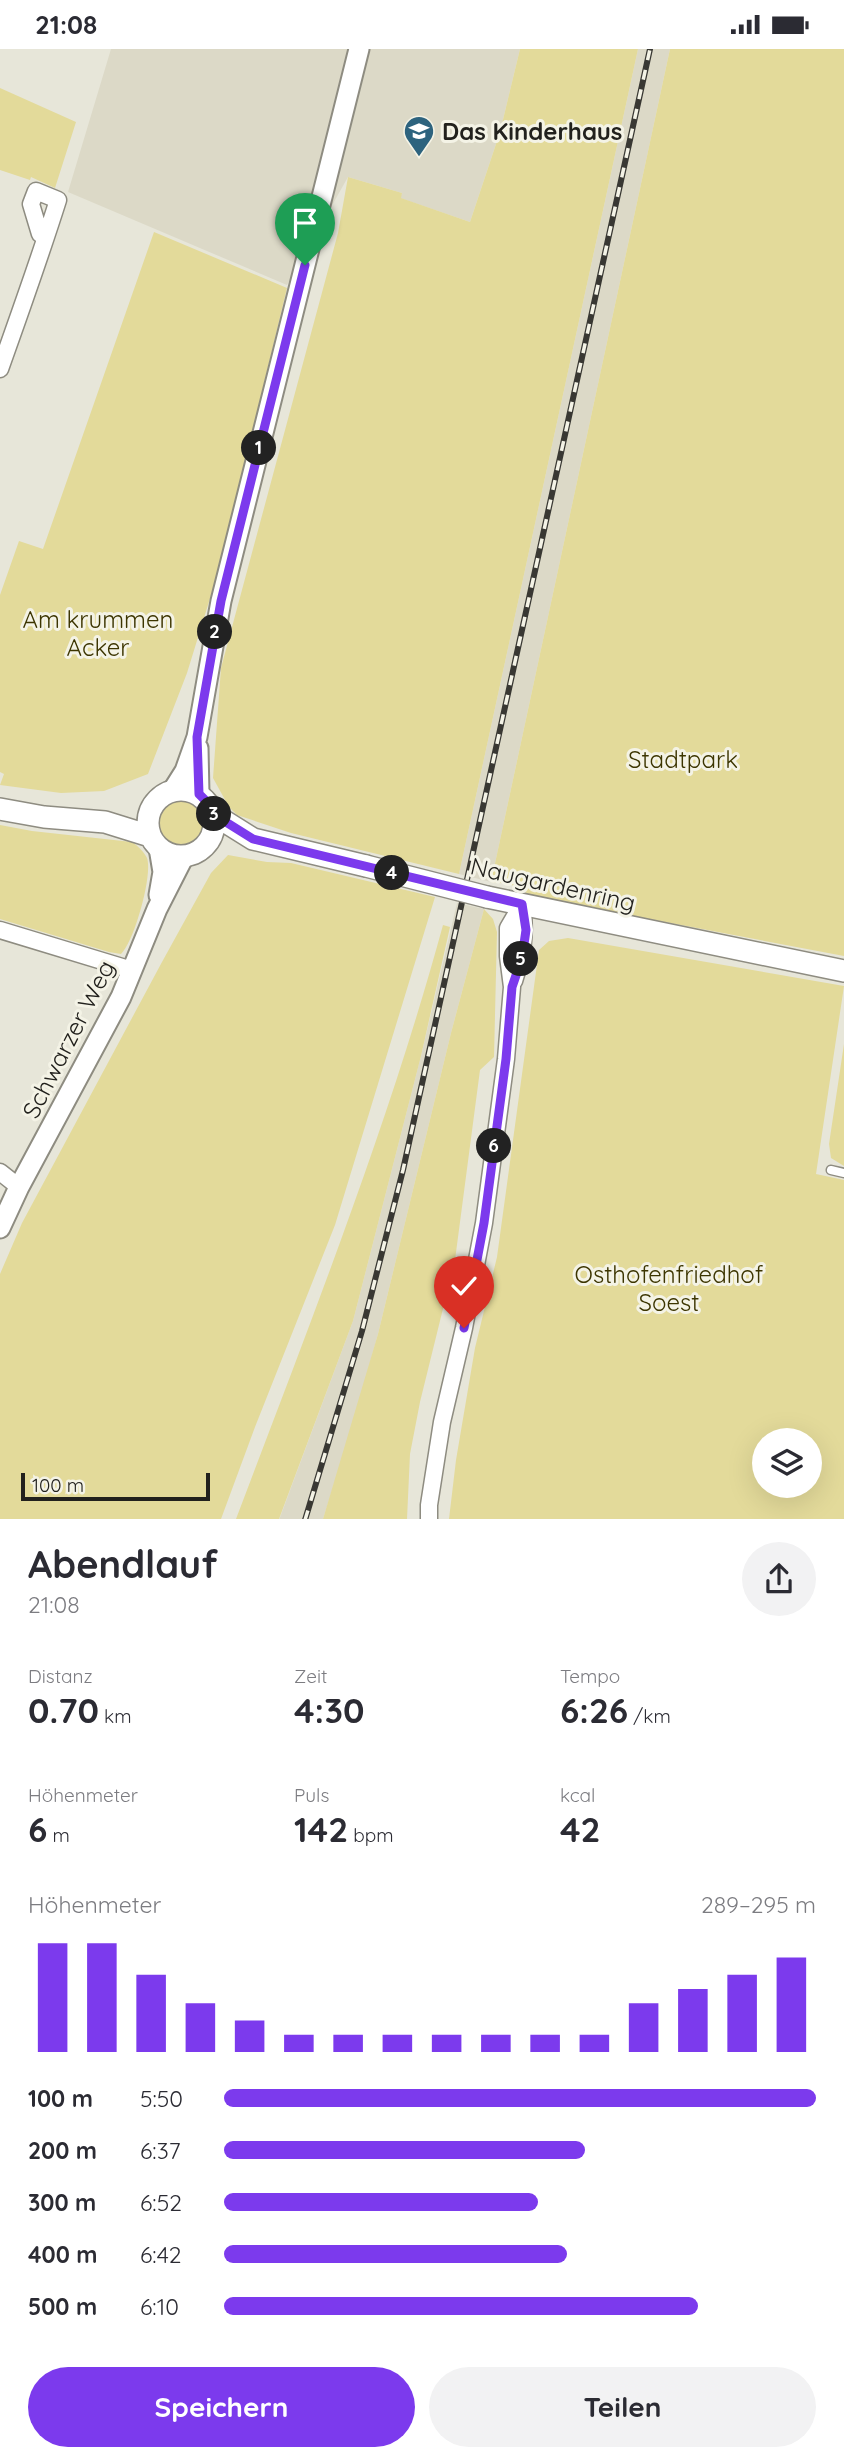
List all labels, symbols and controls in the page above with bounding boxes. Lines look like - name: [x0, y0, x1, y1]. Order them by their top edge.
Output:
- text: 21:08: [35, 8, 97, 41]
- school or university icon: Das Kinderhaus: [402, 114, 436, 158]
- place label: Das Kinderhaus: [442, 116, 622, 146]
- pin: [275, 193, 335, 265]
- icon: arrive: [286, 204, 324, 242]
- pin: 1: [242, 431, 276, 465]
- text: 1: [255, 435, 262, 459]
- park label: Am krummen Acker: [23, 604, 173, 662]
- pin: 2: [198, 615, 232, 649]
- text: 2: [209, 619, 220, 643]
- park label: Stadtpark: [628, 744, 738, 774]
- pin: 3: [196, 797, 232, 831]
- text: 3: [208, 801, 219, 825]
- street label: Naugardenring: [468, 850, 638, 918]
- pin: 4: [374, 855, 410, 891]
- text: 4: [386, 860, 397, 884]
- pin: 5: [504, 941, 538, 977]
- text: 5: [515, 946, 526, 970]
- street label: Schwarzer Weg: [15, 955, 121, 1123]
- pin: 6: [476, 1129, 512, 1163]
- text: 6: [488, 1133, 499, 1157]
- pin: [434, 1256, 494, 1328]
- park label: Osthofenfriedhof Soest: [575, 1259, 764, 1317]
- icon: check: [445, 1267, 483, 1305]
- map controls: [752, 1428, 822, 1498]
- button: layers: [752, 1428, 822, 1498]
- scale bar: [21, 1471, 210, 1502]
- text: 100 m: [32, 1473, 84, 1497]
- text: Abendlauf: [28, 1540, 218, 1588]
- button: share: [742, 1542, 816, 1616]
- text: 21:08: [28, 1590, 80, 1619]
- text: Distanz: [28, 1664, 93, 1688]
- text: Zeit: [294, 1664, 327, 1688]
- text: Tempo: [560, 1664, 620, 1688]
- text: 0.70: [28, 1688, 99, 1732]
- text: 4:30: [294, 1688, 364, 1732]
- text: 6:26: [560, 1688, 628, 1732]
- text: km: [99, 1704, 132, 1728]
- text: /km: [628, 1704, 671, 1728]
- text: Höhenmeter: [28, 1783, 138, 1807]
- text: Puls: [294, 1783, 329, 1807]
- text: kcal: [560, 1783, 595, 1807]
- text: 6: [28, 1807, 47, 1851]
- text: 142: [294, 1807, 348, 1851]
- text: 42: [560, 1807, 601, 1851]
- text: m: [47, 1823, 70, 1847]
- text: bpm: [348, 1823, 394, 1847]
- text: Höhenmeter: [28, 1890, 161, 1919]
- text: 289–295 m: [701, 1890, 816, 1919]
- text: 100 m: [28, 2084, 93, 2113]
- text: 5:50: [140, 2084, 183, 2113]
- text: 200 m: [28, 2136, 97, 2165]
- text: 6:37: [140, 2136, 181, 2165]
- text: 300 m: [28, 2188, 96, 2217]
- text: 6:52: [140, 2188, 182, 2217]
- text: 400 m: [28, 2240, 97, 2269]
- text: 6:42: [140, 2240, 182, 2269]
- text: 500 m: [28, 2292, 97, 2321]
- text: 6:10: [140, 2292, 179, 2321]
- button: Speichern: [28, 2367, 415, 2447]
- button: Teilen: [429, 2367, 816, 2447]

